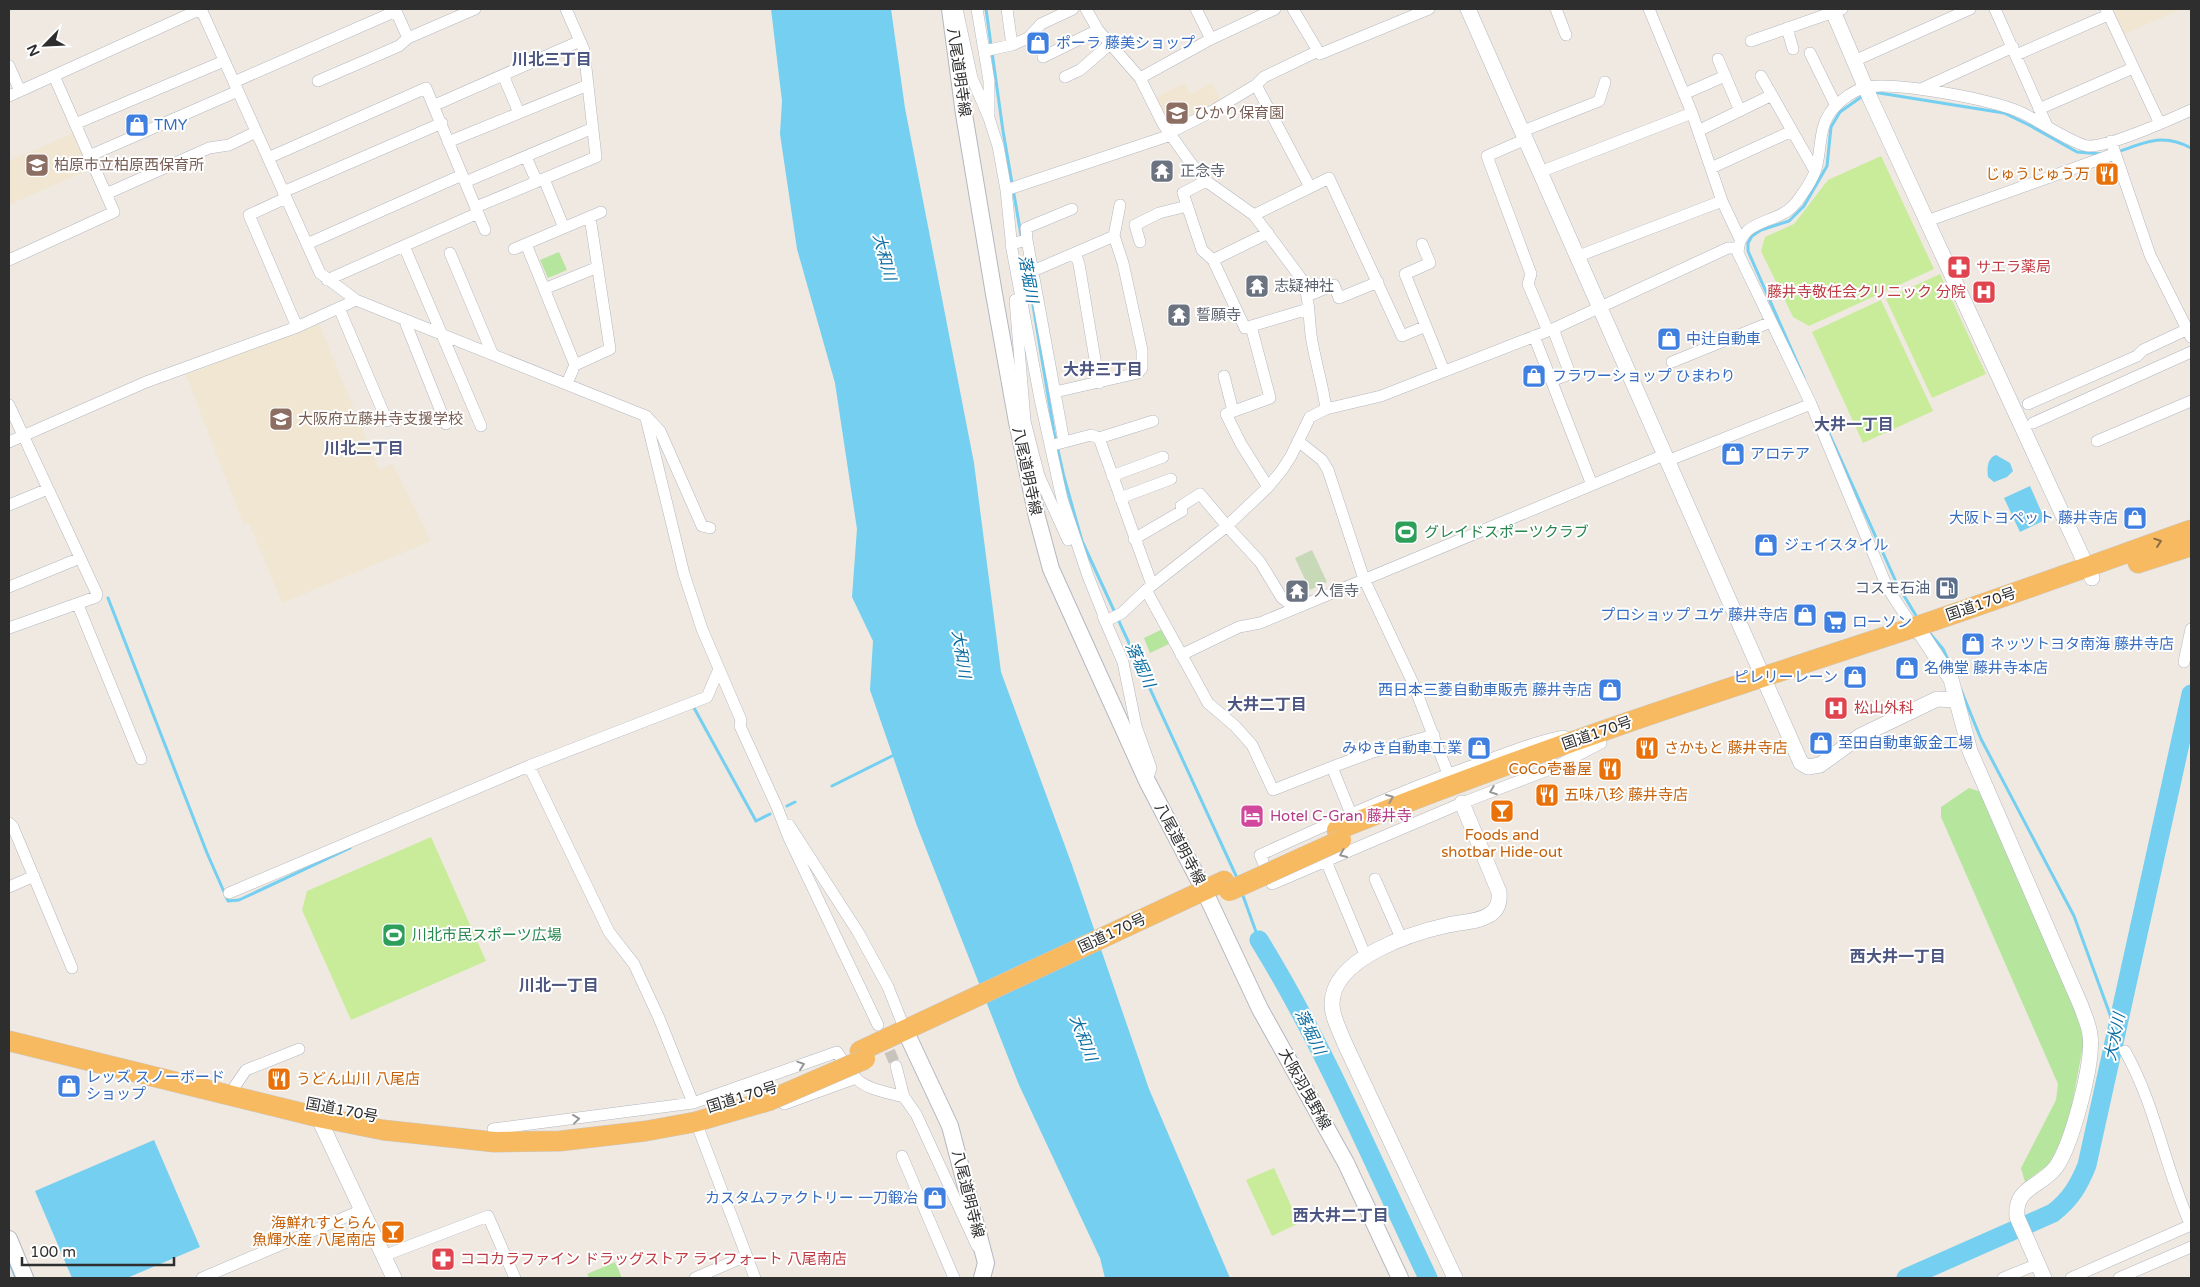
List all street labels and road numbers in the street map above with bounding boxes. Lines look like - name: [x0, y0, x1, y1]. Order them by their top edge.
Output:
- street label: 八尾道明寺線: [944, 26, 974, 118]
- street label: 八尾道明寺線: [1009, 425, 1045, 517]
- street label: 国道170号: [1943, 584, 2019, 624]
- street label: 国道170号: [1559, 713, 1635, 753]
- street label: 八尾道明寺線: [1151, 800, 1209, 888]
- street label: 国道170号: [1075, 909, 1149, 957]
- street label: 大阪羽曳野線: [1275, 1045, 1335, 1133]
- street label: 国道170号: [704, 1078, 780, 1116]
- street label: 国道170号: [304, 1094, 380, 1126]
- street label: 八尾道明寺線: [948, 1148, 988, 1240]

